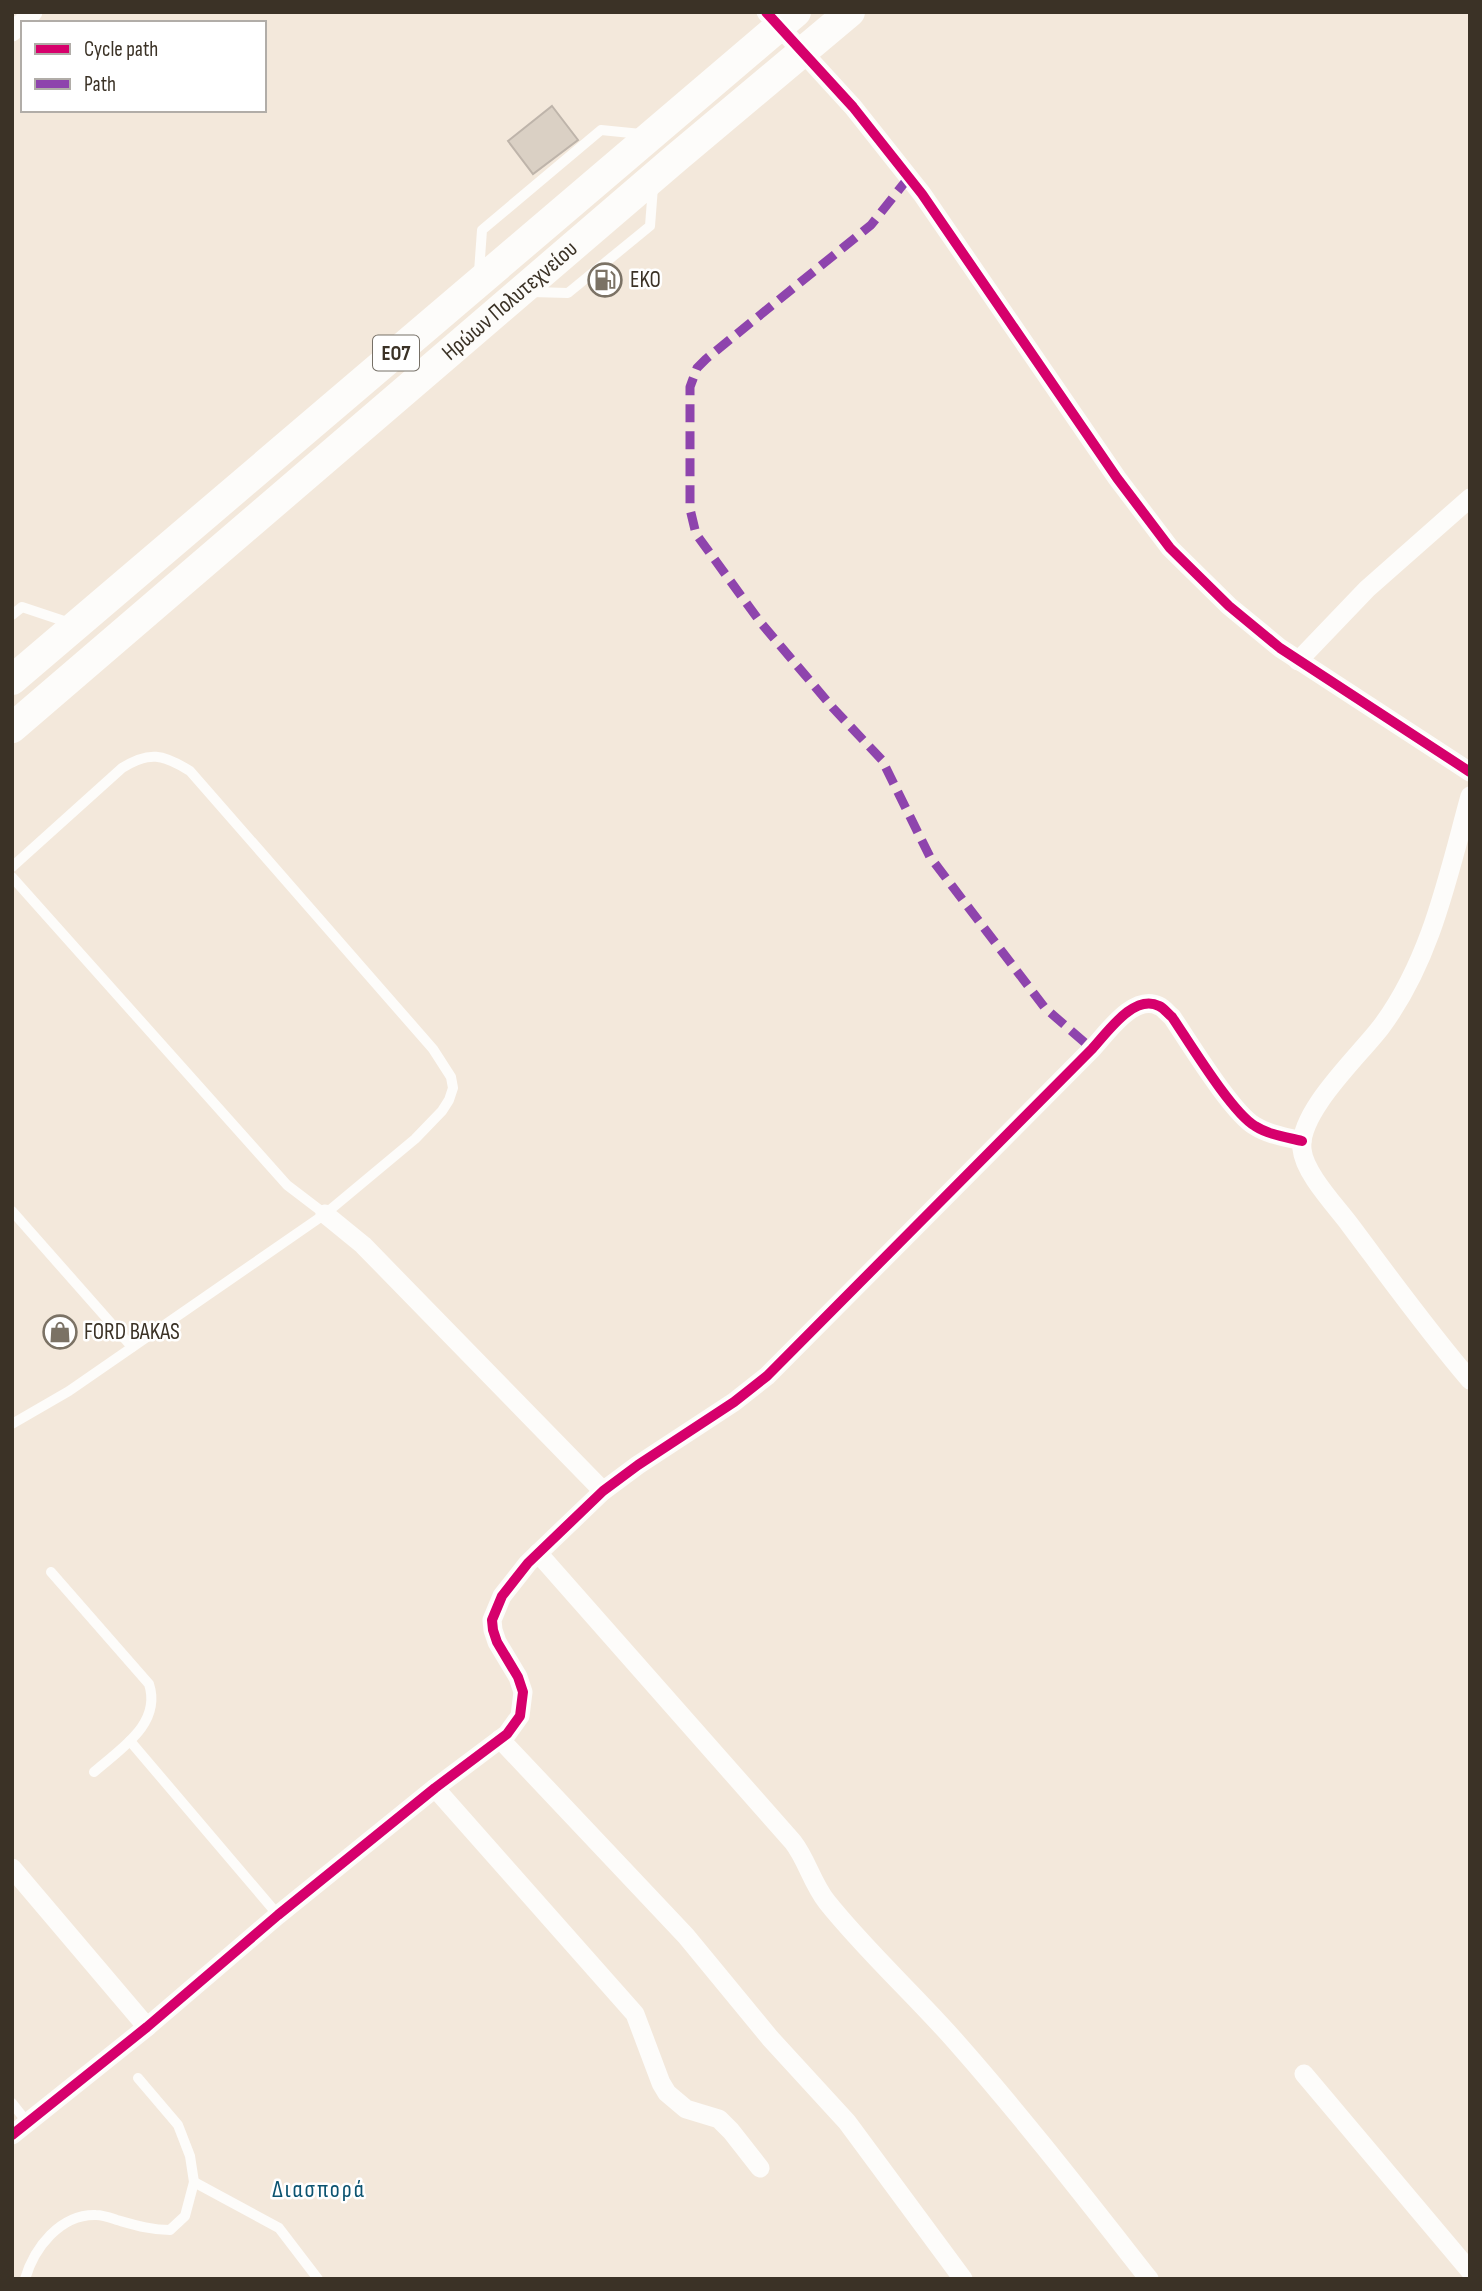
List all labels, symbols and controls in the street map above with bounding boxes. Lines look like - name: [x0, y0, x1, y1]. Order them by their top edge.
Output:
- legend: [21, 21, 266, 112]
- text: Cycle path: [84, 37, 158, 62]
- text: Path: [84, 72, 116, 97]
- street label: Ηρώων Πολυτεχνείου: [436, 235, 583, 367]
- fuel station icon: EKO: [586, 261, 624, 299]
- place label: EKO: [630, 266, 661, 294]
- road number: ΕΟ7: [373, 336, 419, 370]
- shop icon: FORD BAKAS: [41, 1313, 79, 1351]
- place label: FORD BAKAS: [84, 1318, 180, 1346]
- district label: Διασπορά: [272, 2175, 366, 2204]

